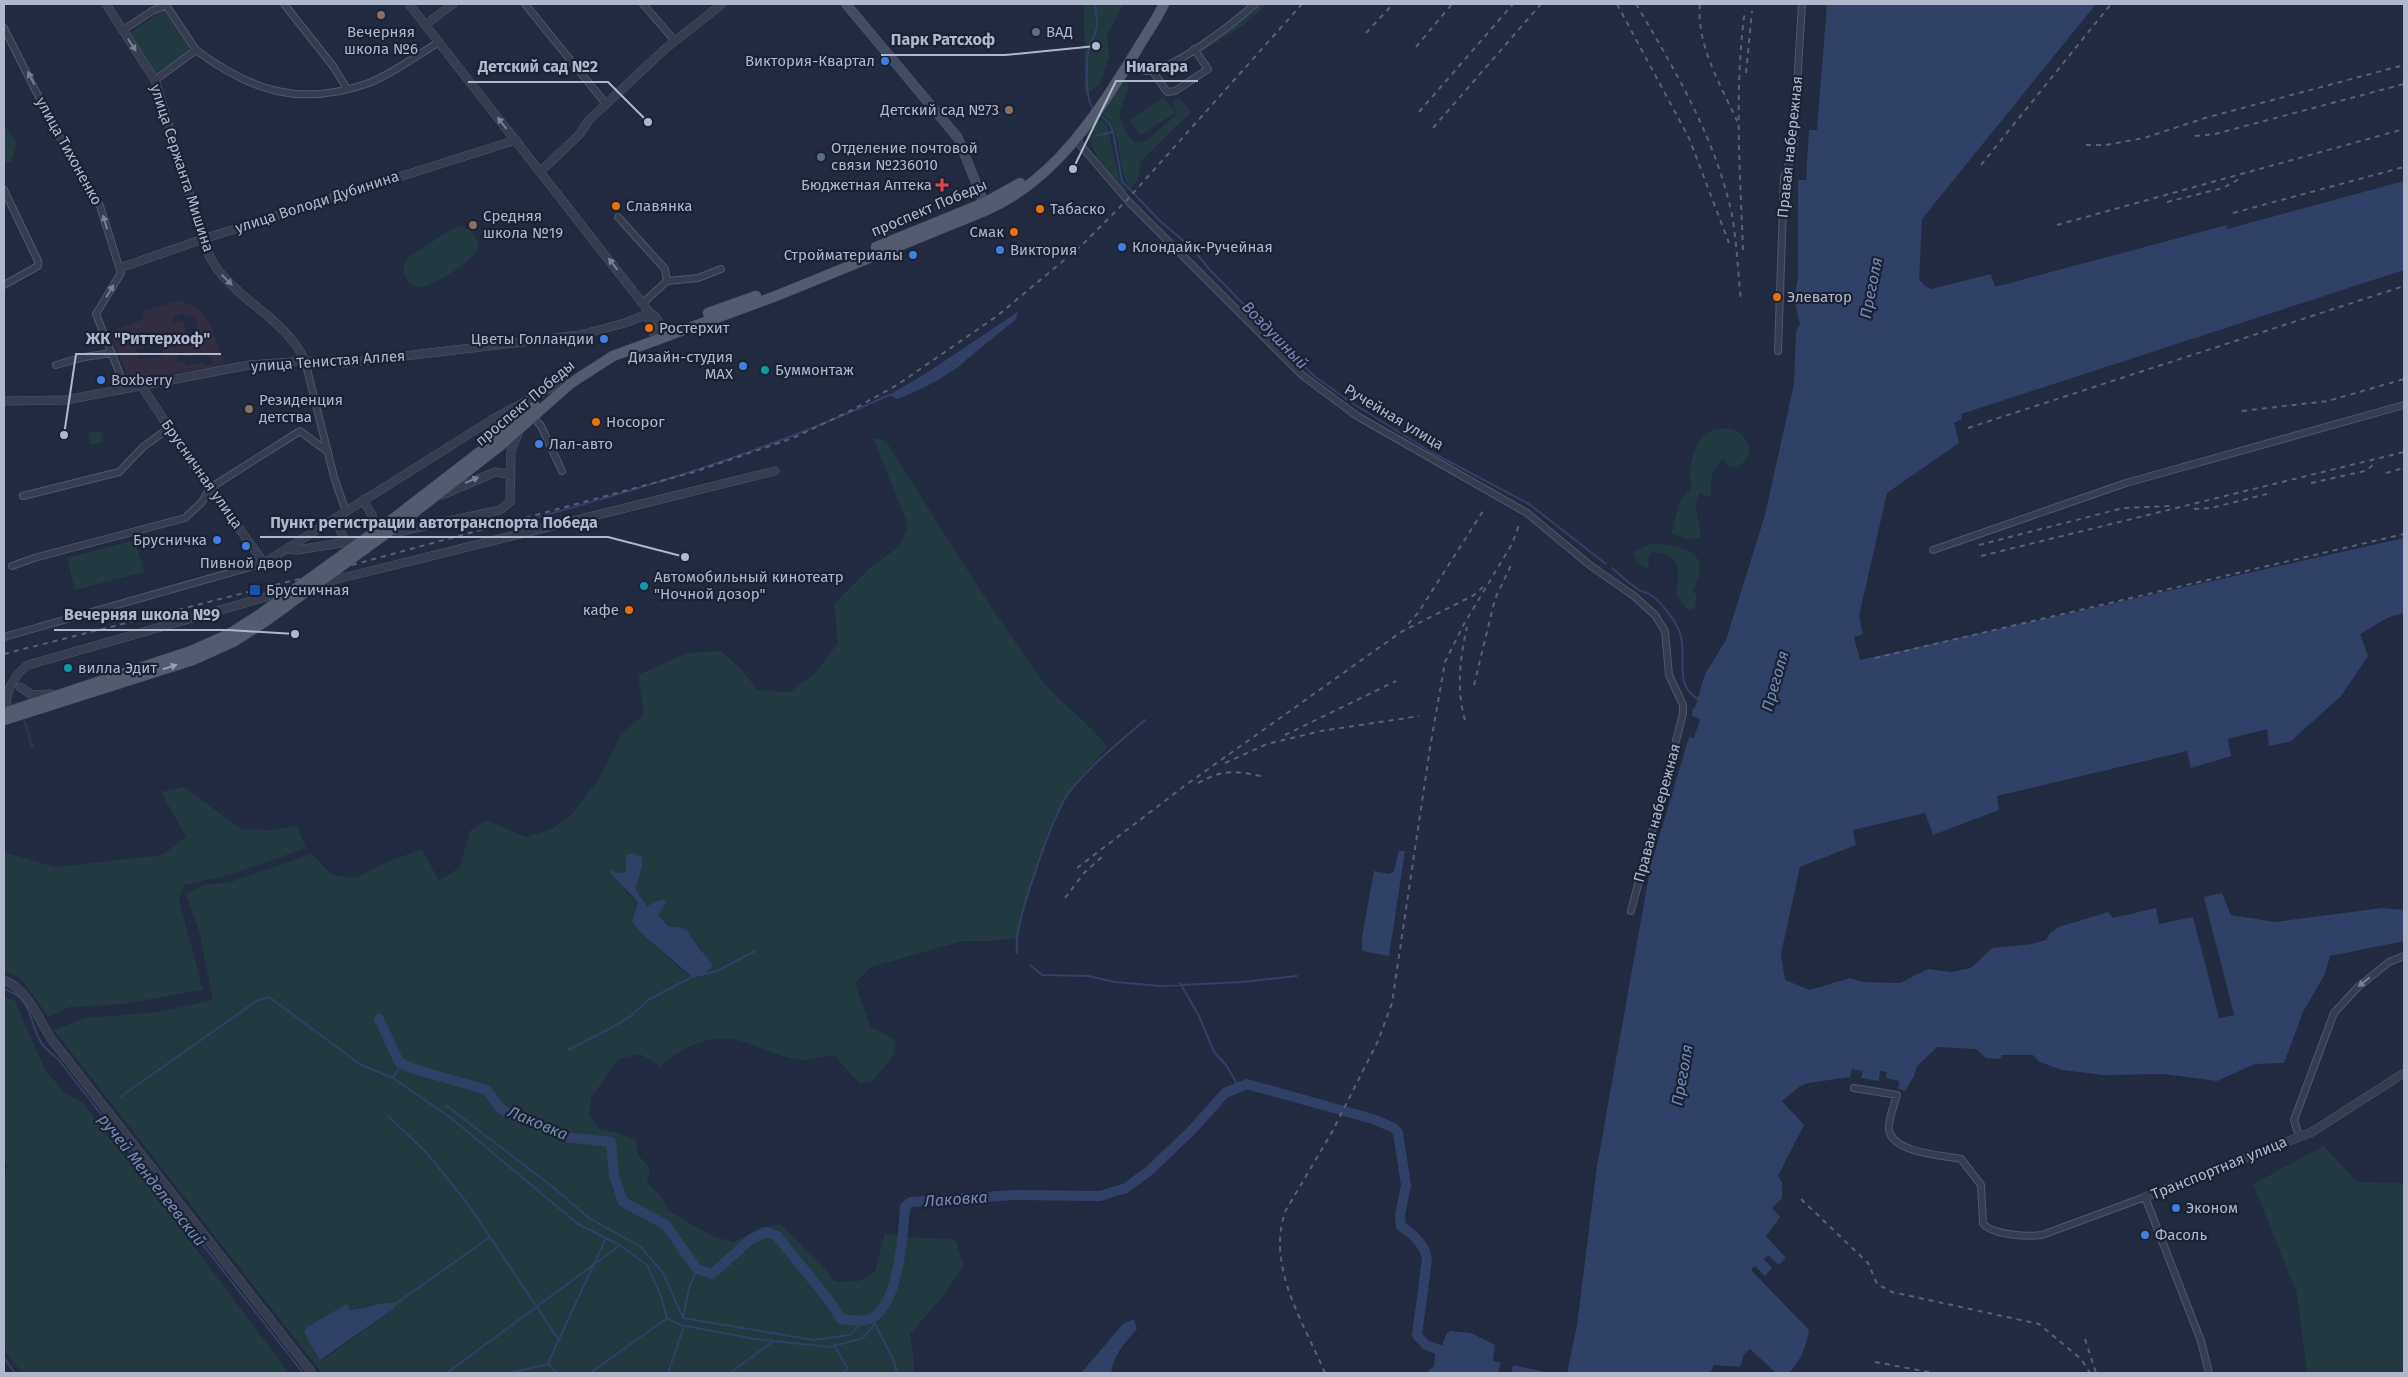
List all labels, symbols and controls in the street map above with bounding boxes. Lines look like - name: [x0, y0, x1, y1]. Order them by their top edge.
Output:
- marker: Вечерняя школа №6: [375, 9, 387, 21]
- place label: Вечерняя школа №6: [344, 23, 418, 58]
- place label: ВАД: [1046, 23, 1073, 41]
- callout: Парк Ратсхоф: [881, 24, 1005, 55]
- marker: ВАД: [1030, 26, 1042, 38]
- text: Парк Ратсхоф: [891, 30, 995, 49]
- one-way arrow: [127, 38, 137, 52]
- callout: Ниагара: [1116, 50, 1198, 81]
- callout: Детский сад №2: [468, 51, 608, 82]
- place label: Виктория-Квартал: [745, 52, 875, 70]
- marker: Виктория-Квартал: [879, 55, 891, 67]
- text: Детский сад №2: [477, 57, 598, 76]
- text: Ниагара: [1126, 57, 1188, 76]
- one-way arrow: [26, 71, 35, 85]
- street label: Правая набережная: [1774, 75, 1806, 219]
- street label: улица Сержанта Мишина: [146, 82, 218, 254]
- street label: улица Тихоненко: [32, 94, 106, 208]
- place label: Детский сад №73: [880, 101, 999, 119]
- marker: Детский сад №73: [1003, 104, 1015, 116]
- one-way arrow: [497, 116, 508, 129]
- place label: Отделение почтовой связи №236010: [831, 139, 978, 174]
- marker: Отделение почтовой связи №236010: [815, 151, 827, 163]
- street label: улица Володи Дубинина: [233, 167, 401, 237]
- street label: проспект Победы: [868, 175, 990, 241]
- place label: Бюджетная Аптека: [801, 176, 932, 194]
- marker: Бюджетная Аптека: [936, 179, 948, 191]
- place label: Славянка: [626, 197, 693, 215]
- marker: Славянка: [610, 200, 622, 212]
- place label: Табаско: [1050, 200, 1105, 218]
- marker: Табаско: [1034, 203, 1046, 215]
- place label: Средняя школа №19: [483, 207, 563, 242]
- one-way arrow: [101, 214, 109, 229]
- marker: Средняя школа №19: [467, 219, 479, 231]
- place label: Смак: [970, 223, 1004, 241]
- marker: Смак: [1008, 226, 1020, 238]
- place label: Клондайк-Ручейная: [1132, 238, 1273, 256]
- place label: Виктория: [1010, 241, 1077, 259]
- marker: Клондайк-Ручейная: [1116, 241, 1128, 253]
- marker: Виктория: [994, 244, 1006, 256]
- place label: Стройматериалы: [784, 246, 903, 264]
- marker: Стройматериалы: [907, 249, 919, 261]
- water label: Преголя: [1856, 256, 1886, 320]
- one-way arrow: [608, 258, 619, 271]
- one-way arrow: [221, 274, 233, 286]
- one-way arrow: [105, 285, 115, 298]
- place label: Элеватор: [1787, 288, 1852, 306]
- marker: Элеватор: [1771, 291, 1783, 303]
- water label: Воздушный: [1238, 297, 1312, 373]
- place label: Ростерхит: [659, 319, 730, 337]
- marker: Ростерхит: [643, 322, 655, 334]
- callout: ЖК "Риттерхоф": [76, 323, 221, 354]
- text: ЖК "Риттерхоф": [85, 329, 210, 348]
- place label: Цветы Голландии: [471, 330, 594, 348]
- marker: Цветы Голландии: [598, 333, 610, 345]
- street label: улица Тенистая Аллея: [250, 347, 406, 375]
- place label: Дизайн-студия МAX: [628, 348, 734, 383]
- street label: проспект Победы: [472, 356, 578, 450]
- marker: Дизайн-студия МAX: [737, 360, 749, 372]
- place label: Буммонтаж: [775, 361, 854, 379]
- marker: Буммонтаж: [759, 364, 771, 376]
- place label: Boxberry: [111, 371, 173, 389]
- marker: Boxberry: [95, 374, 107, 386]
- street label: Ручейная улица: [1341, 380, 1447, 454]
- place label: Резиденция детства: [259, 391, 343, 426]
- marker: Резиденция детства: [243, 403, 255, 415]
- place label: Носорог: [606, 413, 665, 431]
- street label: Брусничная улица: [158, 416, 246, 532]
- marker: Носорог: [590, 416, 602, 428]
- place label: Лал-авто: [549, 435, 613, 453]
- marker: Лал-авто: [533, 438, 545, 450]
- one-way arrow: [465, 476, 479, 484]
- callout: Пункт регистрации автотранспорта Победа: [260, 506, 608, 537]
- text: Пункт регистрации автотранспорта Победа: [270, 513, 598, 532]
- place label: Брусничка: [133, 531, 207, 549]
- marker: Брусничка: [211, 534, 223, 546]
- marker: Пивной двор: [240, 540, 252, 552]
- place label: Пивной двор: [200, 554, 292, 572]
- place label: Автомобильный кинотеатр "Ночной дозор": [654, 568, 844, 603]
- marker: Автомобильный кинотеатр "Ночной дозор": [638, 580, 650, 592]
- place label: Брусничная: [266, 581, 350, 599]
- marker: Брусничная: [248, 583, 262, 597]
- callout: Вечерняя школа №9: [54, 599, 229, 630]
- place label: кафе: [583, 601, 619, 619]
- marker: кафе: [623, 604, 635, 616]
- text: Вечерняя школа №9: [64, 605, 220, 624]
- water label: Преголя: [1757, 648, 1793, 714]
- place label: вилла Эдит: [78, 659, 157, 677]
- marker: вилла Эдит: [62, 662, 74, 674]
- one-way arrow: [163, 663, 178, 671]
- street label: Правая набережная: [1630, 742, 1684, 884]
- one-way arrow: [2357, 977, 2370, 988]
- water label: Преголя: [1667, 1043, 1697, 1107]
- water label: Лаковка: [504, 1102, 571, 1144]
- water label: ручей Менделеевский: [94, 1110, 210, 1250]
- street label: Транспортная улица: [2149, 1133, 2289, 1203]
- water label: Лаковка: [923, 1187, 988, 1211]
- place label: Эконом: [2186, 1199, 2238, 1217]
- marker: Эконом: [2170, 1202, 2182, 1214]
- place label: Фасоль: [2155, 1226, 2207, 1244]
- marker: Фасоль: [2139, 1229, 2151, 1241]

